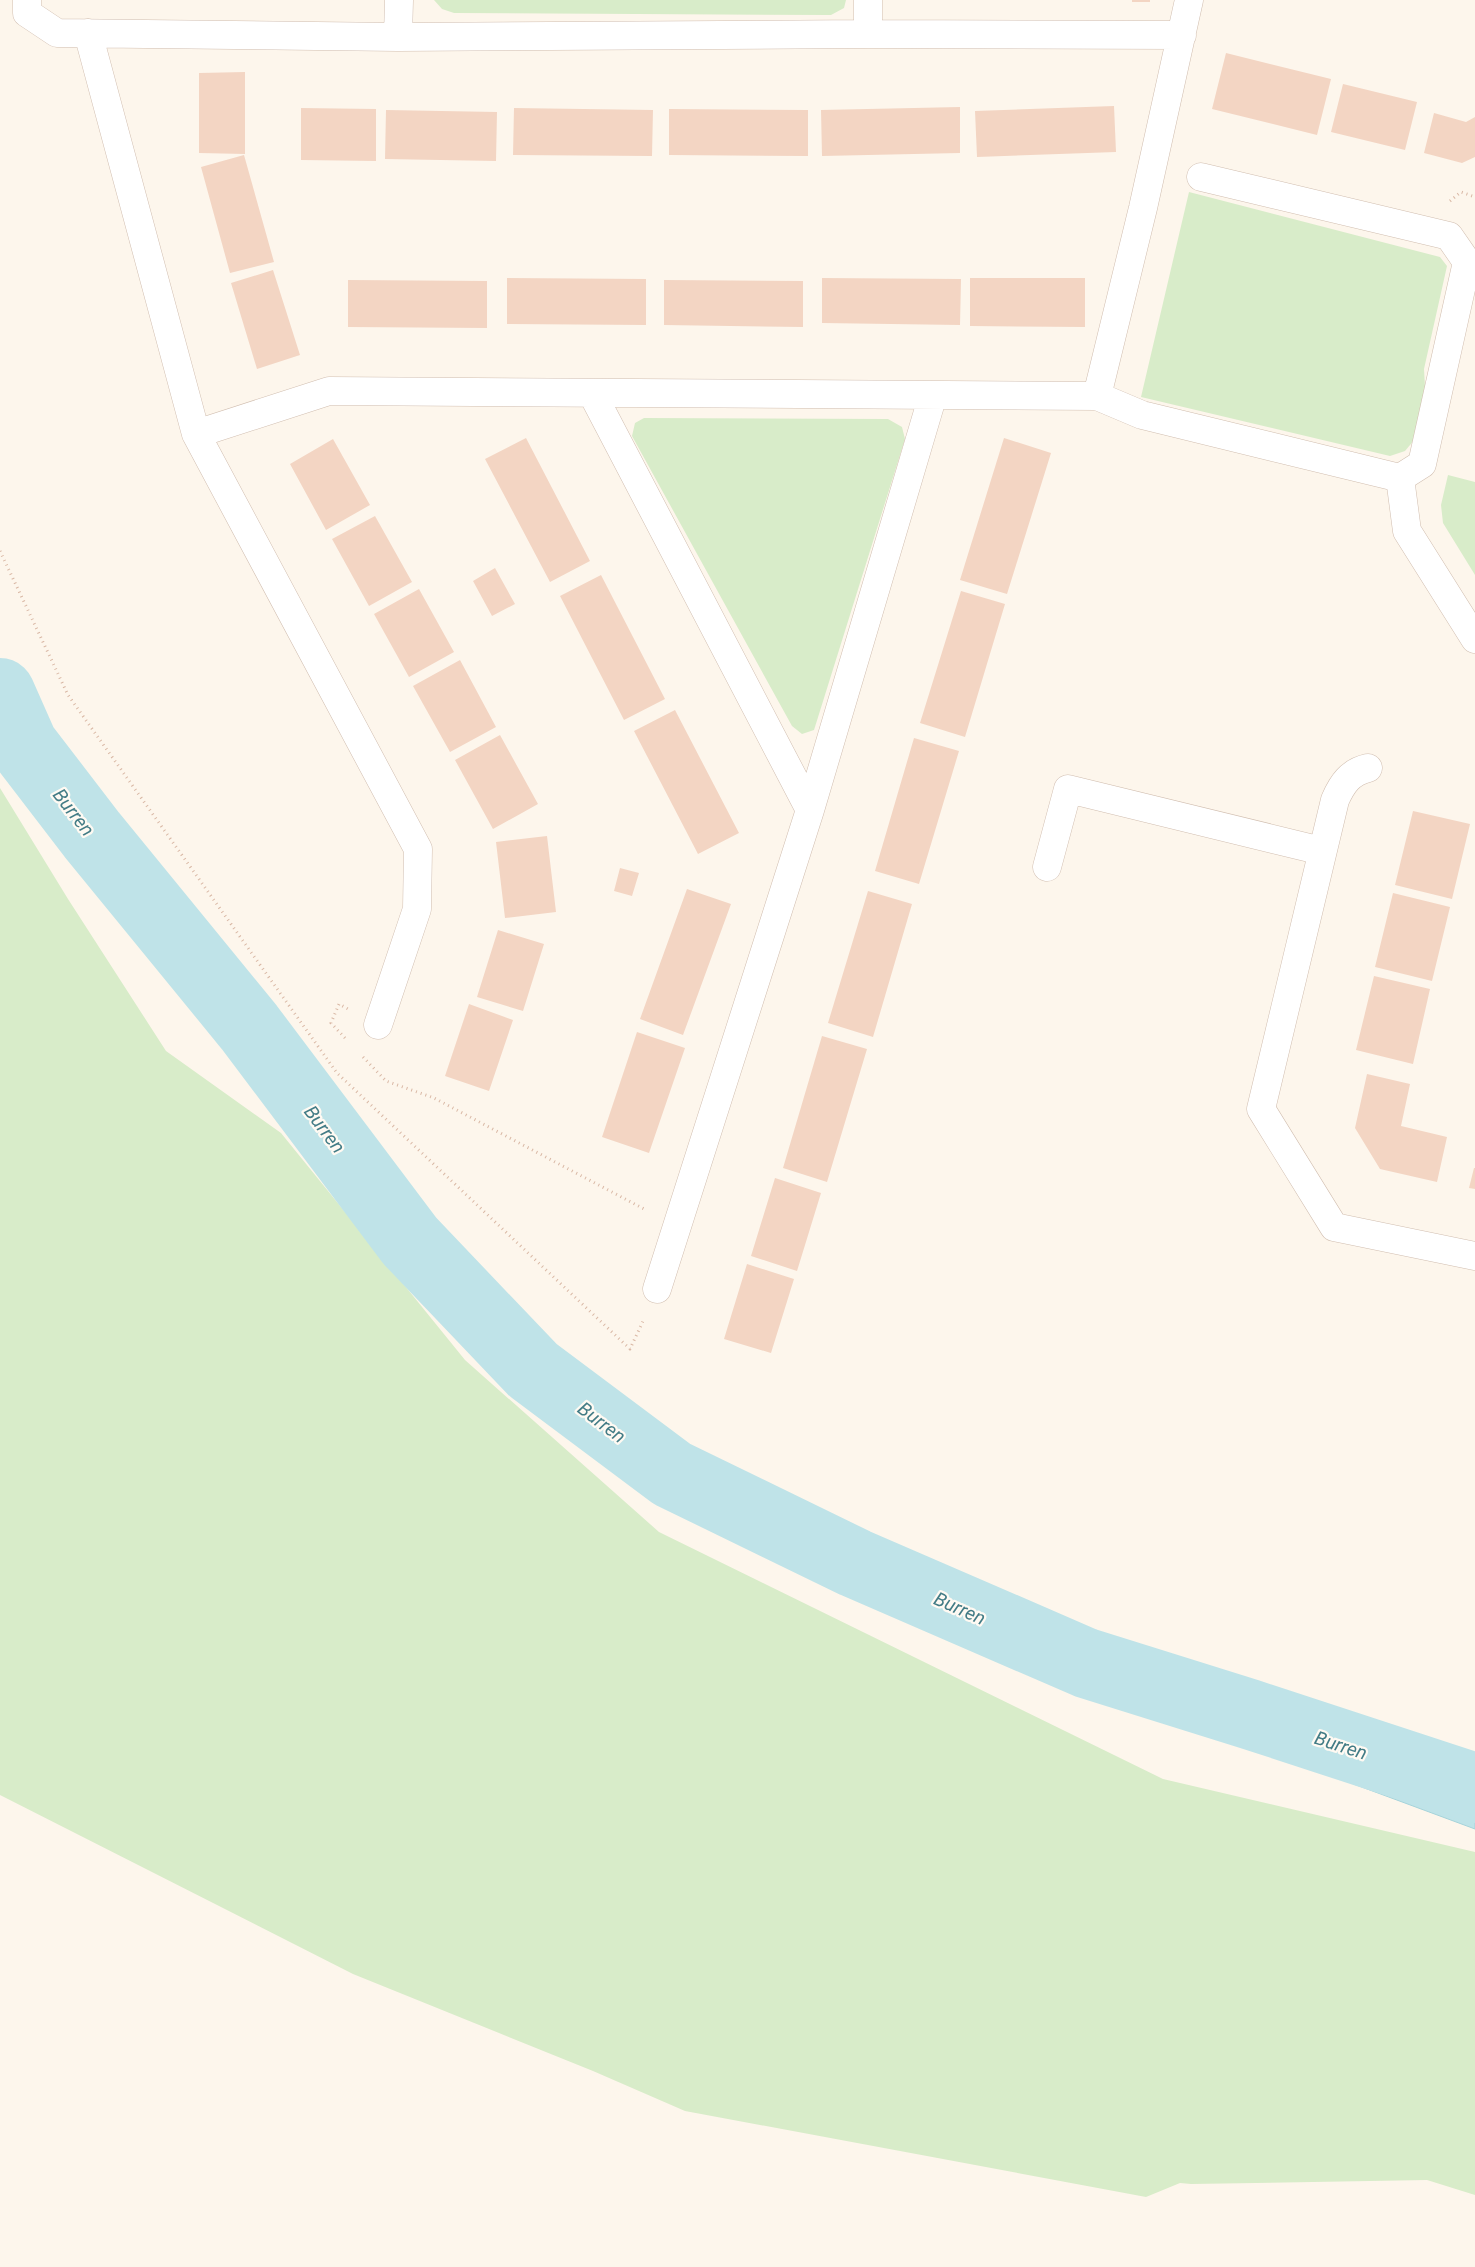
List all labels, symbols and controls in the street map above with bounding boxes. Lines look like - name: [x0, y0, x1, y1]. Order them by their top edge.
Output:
- water label: Burren: [48, 784, 99, 841]
- water label: Burren: [299, 1101, 350, 1158]
- water label: Burren: [573, 1397, 630, 1448]
- water label: Burren: [930, 1587, 989, 1630]
- water label: Burren: [1312, 1726, 1370, 1765]

